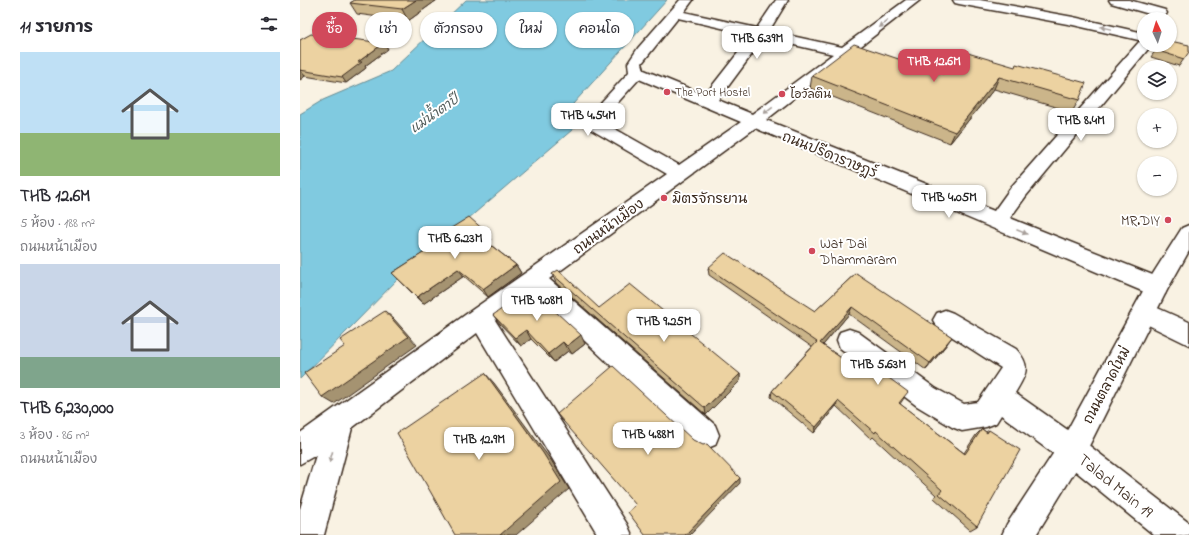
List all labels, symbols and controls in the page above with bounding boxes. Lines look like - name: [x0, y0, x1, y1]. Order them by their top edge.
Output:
- chip: ซื้อ: [312, 12, 357, 48]
- chip: เช่า: [365, 12, 412, 48]
- chip: ตัวกรอง: [420, 12, 497, 48]
- chip: ใหม่: [505, 12, 557, 48]
- chip: คอนโด: [565, 12, 634, 48]
- north arrow: [1137, 12, 1177, 52]
- map controls: [1137, 12, 1177, 196]
- icon: filters: [258, 13, 280, 35]
- text: 11 รายการ: [20, 15, 93, 40]
- one-way arrow: [877, 19, 888, 28]
- one-way arrow: [1100, 25, 1112, 31]
- pin: THB 6.39M: [711, 26, 803, 60]
- text: THB 6.39M: [731, 29, 783, 48]
- pin: THB 12.6M: [888, 49, 980, 83]
- text: THB 12.6M: [907, 52, 961, 71]
- button: layers: [1137, 60, 1177, 100]
- icon: home: [114, 78, 186, 150]
- place label: The Port Hostel: [675, 84, 750, 102]
- water label: แม่น้ำตาปี: [404, 86, 465, 138]
- place label: โอวัลติน: [790, 86, 831, 104]
- marker: The Port Hostel: [662, 87, 672, 97]
- marker: โอวัลติน: [777, 89, 787, 99]
- pin: THB 4.54M: [542, 103, 634, 137]
- text: THB 4.54M: [560, 106, 616, 125]
- one-way arrow: [762, 106, 773, 114]
- pin: THB 8.4M: [1040, 108, 1122, 142]
- button: +: [1137, 108, 1177, 148]
- text: THB 8.4M: [1057, 111, 1105, 130]
- street label: ถนนปรีดาราษฎร์: [779, 127, 881, 184]
- button: −: [1137, 156, 1177, 196]
- text: THB 12.6M: [20, 184, 90, 209]
- pin: THB 4.05M: [903, 185, 995, 219]
- text: THB 4.05M: [921, 188, 977, 207]
- place label: มิตรจักรยาน: [672, 189, 748, 210]
- marker: มิตรจักรยาน: [659, 193, 669, 203]
- street label: ถนนหน้าเมือง: [569, 194, 649, 260]
- place label: MR.DIY: [1121, 211, 1161, 232]
- text: 5 ห้อง · 188 m²: [20, 214, 95, 233]
- marker: MR.DIY: [1163, 215, 1173, 225]
- pin: THB 6.23M: [409, 226, 501, 260]
- text: THB 6.23M: [427, 229, 483, 248]
- one-way arrow: [1016, 229, 1028, 235]
- place label: Wat Dai Dhammaram: [819, 234, 897, 271]
- text: ถนนหน้าเมือง: [20, 238, 97, 257]
- marker: Wat Dai Dhammaram: [807, 246, 817, 256]
- pin: THB 9.08M: [491, 288, 583, 322]
- icon: home: [114, 290, 186, 362]
- text: THB 9.08M: [511, 291, 563, 310]
- pin: THB 9.25M: [618, 309, 710, 343]
- text: THB 9.25M: [636, 312, 692, 331]
- street label: ถนนตลาดใหม่: [1078, 343, 1137, 428]
- pin: THB 5.63M: [832, 352, 924, 386]
- text: THB 5.63M: [850, 355, 906, 374]
- text: THB 6,230,000: [20, 396, 113, 421]
- pin: THB 4.88M: [602, 422, 694, 456]
- text: THB 4.88M: [622, 425, 674, 444]
- text: 3 ห้อง · 86 m²: [20, 426, 90, 445]
- pin: THB 12.9M: [433, 427, 525, 461]
- text: THB 12.9M: [453, 430, 505, 449]
- street label: Talad Main 19: [1072, 448, 1158, 524]
- text: ถนนหน้าเมือง: [20, 450, 97, 469]
- one-way arrow: [328, 451, 334, 463]

